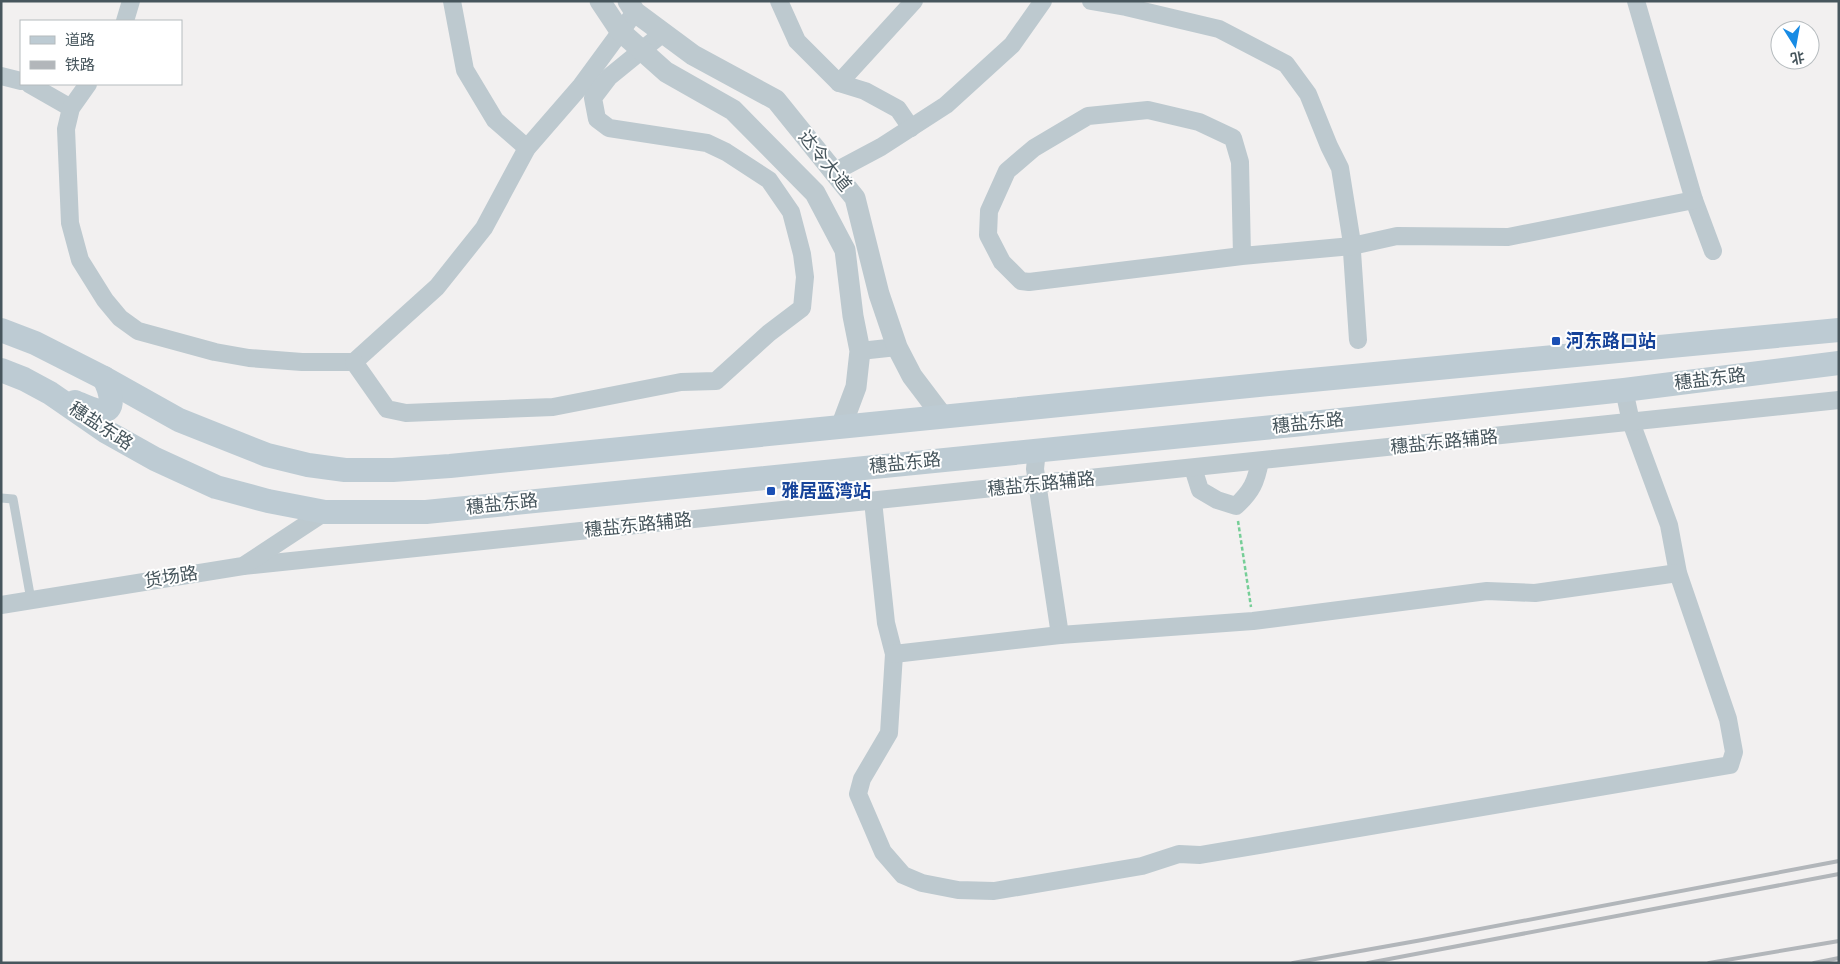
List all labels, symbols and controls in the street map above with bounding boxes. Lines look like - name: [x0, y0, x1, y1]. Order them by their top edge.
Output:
- legend: [20, 20, 182, 85]
- north arrow: [1770, 20, 1820, 70]
- text: 道路: [65, 31, 95, 48]
- text: 北: [1789, 49, 1806, 67]
- text: 铁路: [65, 56, 95, 73]
- street label: 达令大道: [795, 127, 855, 195]
- place label: 河东路口站: [1566, 331, 1656, 351]
- marker: 河东路口站: [1550, 335, 1562, 347]
- street label: 穗盐东路: [1673, 365, 1747, 393]
- street label: 穗盐东路: [65, 398, 137, 454]
- street label: 穗盐东路: [1271, 409, 1345, 437]
- street label: 穗盐东路辅路: [1389, 426, 1499, 458]
- street label: 穗盐东路: [868, 449, 942, 477]
- street label: 穗盐东路辅路: [986, 468, 1096, 500]
- place label: 雅居蓝湾站: [781, 481, 871, 501]
- marker: 雅居蓝湾站: [765, 485, 777, 497]
- street label: 穗盐东路: [465, 490, 539, 518]
- street label: 穗盐东路辅路: [583, 509, 693, 541]
- street label: 货场路: [143, 563, 199, 591]

